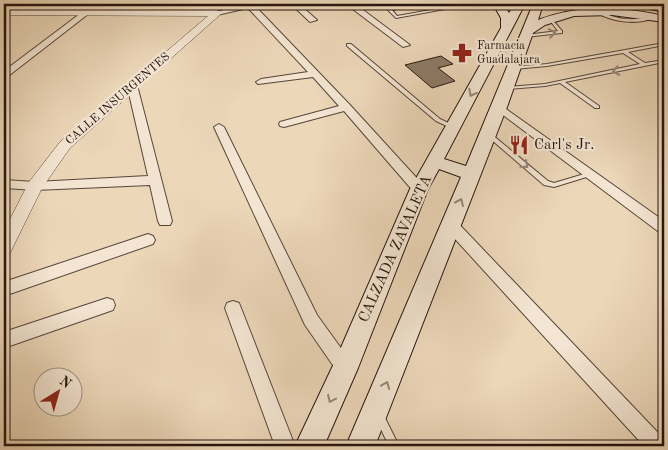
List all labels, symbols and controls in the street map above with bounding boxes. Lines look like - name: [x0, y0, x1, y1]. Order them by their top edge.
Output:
- one-way arrow: [548, 29, 557, 39]
- place label: Farmacia Guadalajara: [477, 40, 540, 66]
- pharmacy icon: Farmacia Guadalajara: [451, 42, 473, 64]
- street label: CALLE INSURGENTES: [64, 51, 172, 147]
- one-way arrow: [612, 65, 621, 76]
- one-way arrow: [468, 87, 478, 96]
- restaurant icon: Carl's Jr.: [508, 134, 530, 156]
- place label: Carl's Jr.: [534, 138, 594, 153]
- one-way arrow: [520, 159, 529, 168]
- street label: CALZADA ZAVALETA: [357, 173, 435, 325]
- one-way arrow: [453, 198, 464, 207]
- north arrow: [32, 368, 82, 418]
- text: N: [57, 374, 74, 391]
- one-way arrow: [380, 381, 390, 390]
- one-way arrow: [326, 394, 337, 403]

